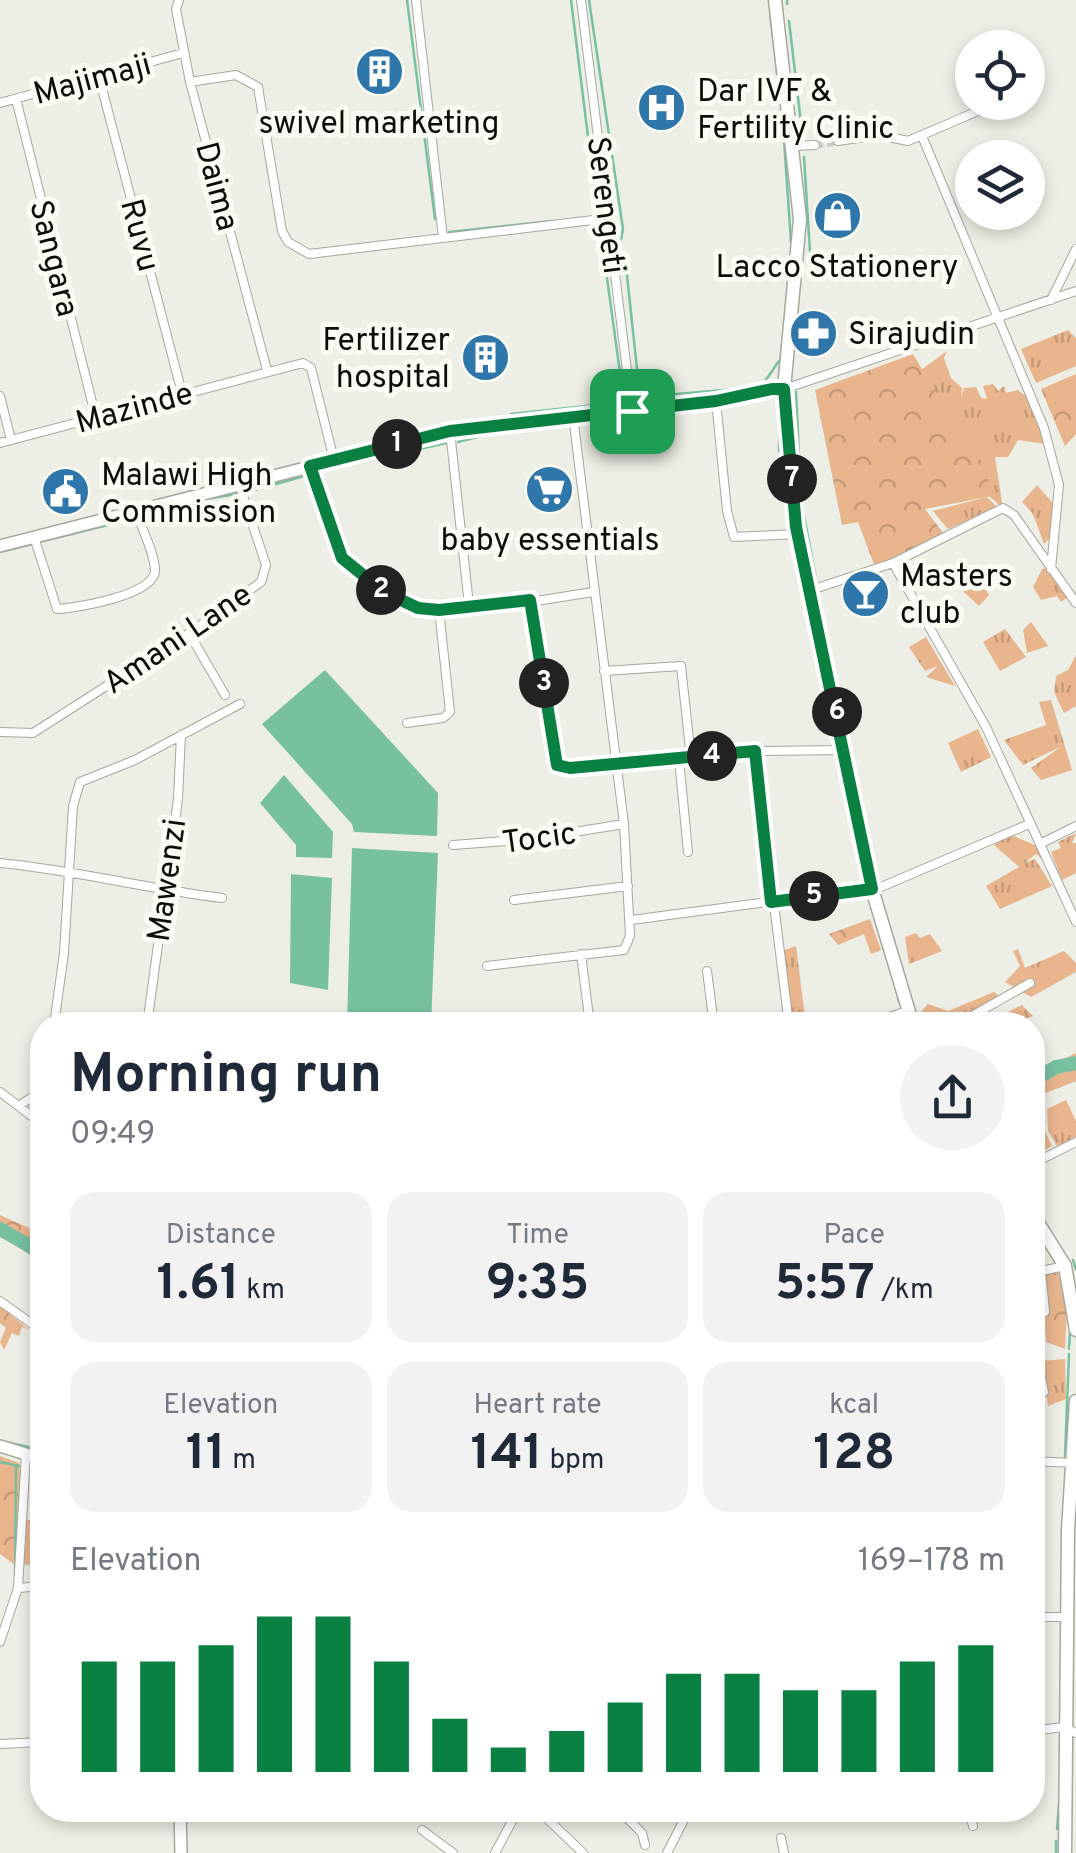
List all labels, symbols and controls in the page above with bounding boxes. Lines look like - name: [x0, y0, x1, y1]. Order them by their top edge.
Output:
- map controls: [955, 30, 1045, 230]
- button: locate: [955, 30, 1045, 120]
- street label: Majimaji: [30, 46, 156, 116]
- building icon: swivel marketing: [353, 46, 405, 98]
- place label: Dar IVF & Fertility Clinic: [697, 73, 894, 150]
- hospital icon: Dar IVF & Fertility Clinic: [636, 82, 688, 134]
- place label: swivel marketing: [259, 105, 499, 145]
- street label: Serengeti: [576, 134, 632, 276]
- street label: Daima: [184, 138, 246, 236]
- button: layers: [955, 140, 1045, 230]
- shop icon: Lacco Stationery: [811, 190, 863, 242]
- street label: Ruvu: [109, 195, 167, 276]
- street label: Sangara: [18, 196, 86, 321]
- place label: Lacco Stationery: [715, 249, 959, 289]
- pharmacy icon: Sirajudin: [787, 307, 839, 359]
- place label: Sirajudin: [848, 316, 975, 356]
- place label: Fertilizer hospital: [322, 322, 450, 399]
- building icon: Fertilizer hospital: [459, 331, 511, 383]
- pin: [590, 369, 675, 454]
- street label: Mazinde: [72, 375, 198, 445]
- icon: arrive: [605, 384, 660, 439]
- pin: 1: [372, 419, 422, 469]
- text: 1: [391, 426, 403, 462]
- pin: 7: [767, 454, 817, 504]
- place label: Malawi High Commission: [101, 457, 276, 534]
- text: 7: [784, 461, 800, 497]
- supermarket icon: baby essentials: [524, 463, 576, 515]
- public building icon: Malawi High Commission: [40, 466, 92, 518]
- place label: baby essentials: [440, 522, 660, 562]
- place label: Masters club: [900, 558, 1013, 635]
- pin: 2: [356, 565, 406, 615]
- bar icon: Masters club: [839, 567, 891, 619]
- text: 2: [372, 572, 390, 608]
- street label: Amani Lane: [97, 576, 261, 705]
- pin: 3: [519, 658, 569, 708]
- text: 3: [536, 665, 552, 701]
- pin: 6: [812, 687, 862, 737]
- text: 6: [828, 694, 846, 730]
- pin: 4: [687, 731, 737, 781]
- text: 4: [703, 738, 721, 774]
- street label: Tocic: [500, 815, 579, 865]
- street label: Mawenzi: [141, 816, 197, 944]
- pin: 5: [789, 871, 839, 921]
- text: 5: [805, 878, 823, 914]
- text: Morning run: [70, 1042, 382, 1112]
- button: share: [900, 1045, 1005, 1150]
- text: 09:49: [70, 1115, 155, 1155]
- text: Distance: [166, 1218, 276, 1254]
- text: Time: [506, 1218, 569, 1254]
- text: Pace: [823, 1218, 885, 1254]
- text: 1.61: [157, 1254, 240, 1317]
- text: 9:35: [486, 1254, 589, 1317]
- text: 5:57: [775, 1254, 875, 1317]
- text: km: [240, 1273, 285, 1309]
- text: /km: [875, 1273, 934, 1309]
- text: Elevation: [163, 1388, 278, 1424]
- text: Heart rate: [473, 1388, 602, 1424]
- text: kcal: [829, 1388, 879, 1424]
- text: 11: [186, 1424, 226, 1487]
- text: 141: [471, 1424, 543, 1487]
- text: 128: [813, 1424, 895, 1487]
- text: m: [226, 1443, 256, 1479]
- text: bpm: [543, 1443, 604, 1479]
- text: Elevation: [70, 1542, 202, 1582]
- text: 169–178 m: [858, 1542, 1005, 1582]

